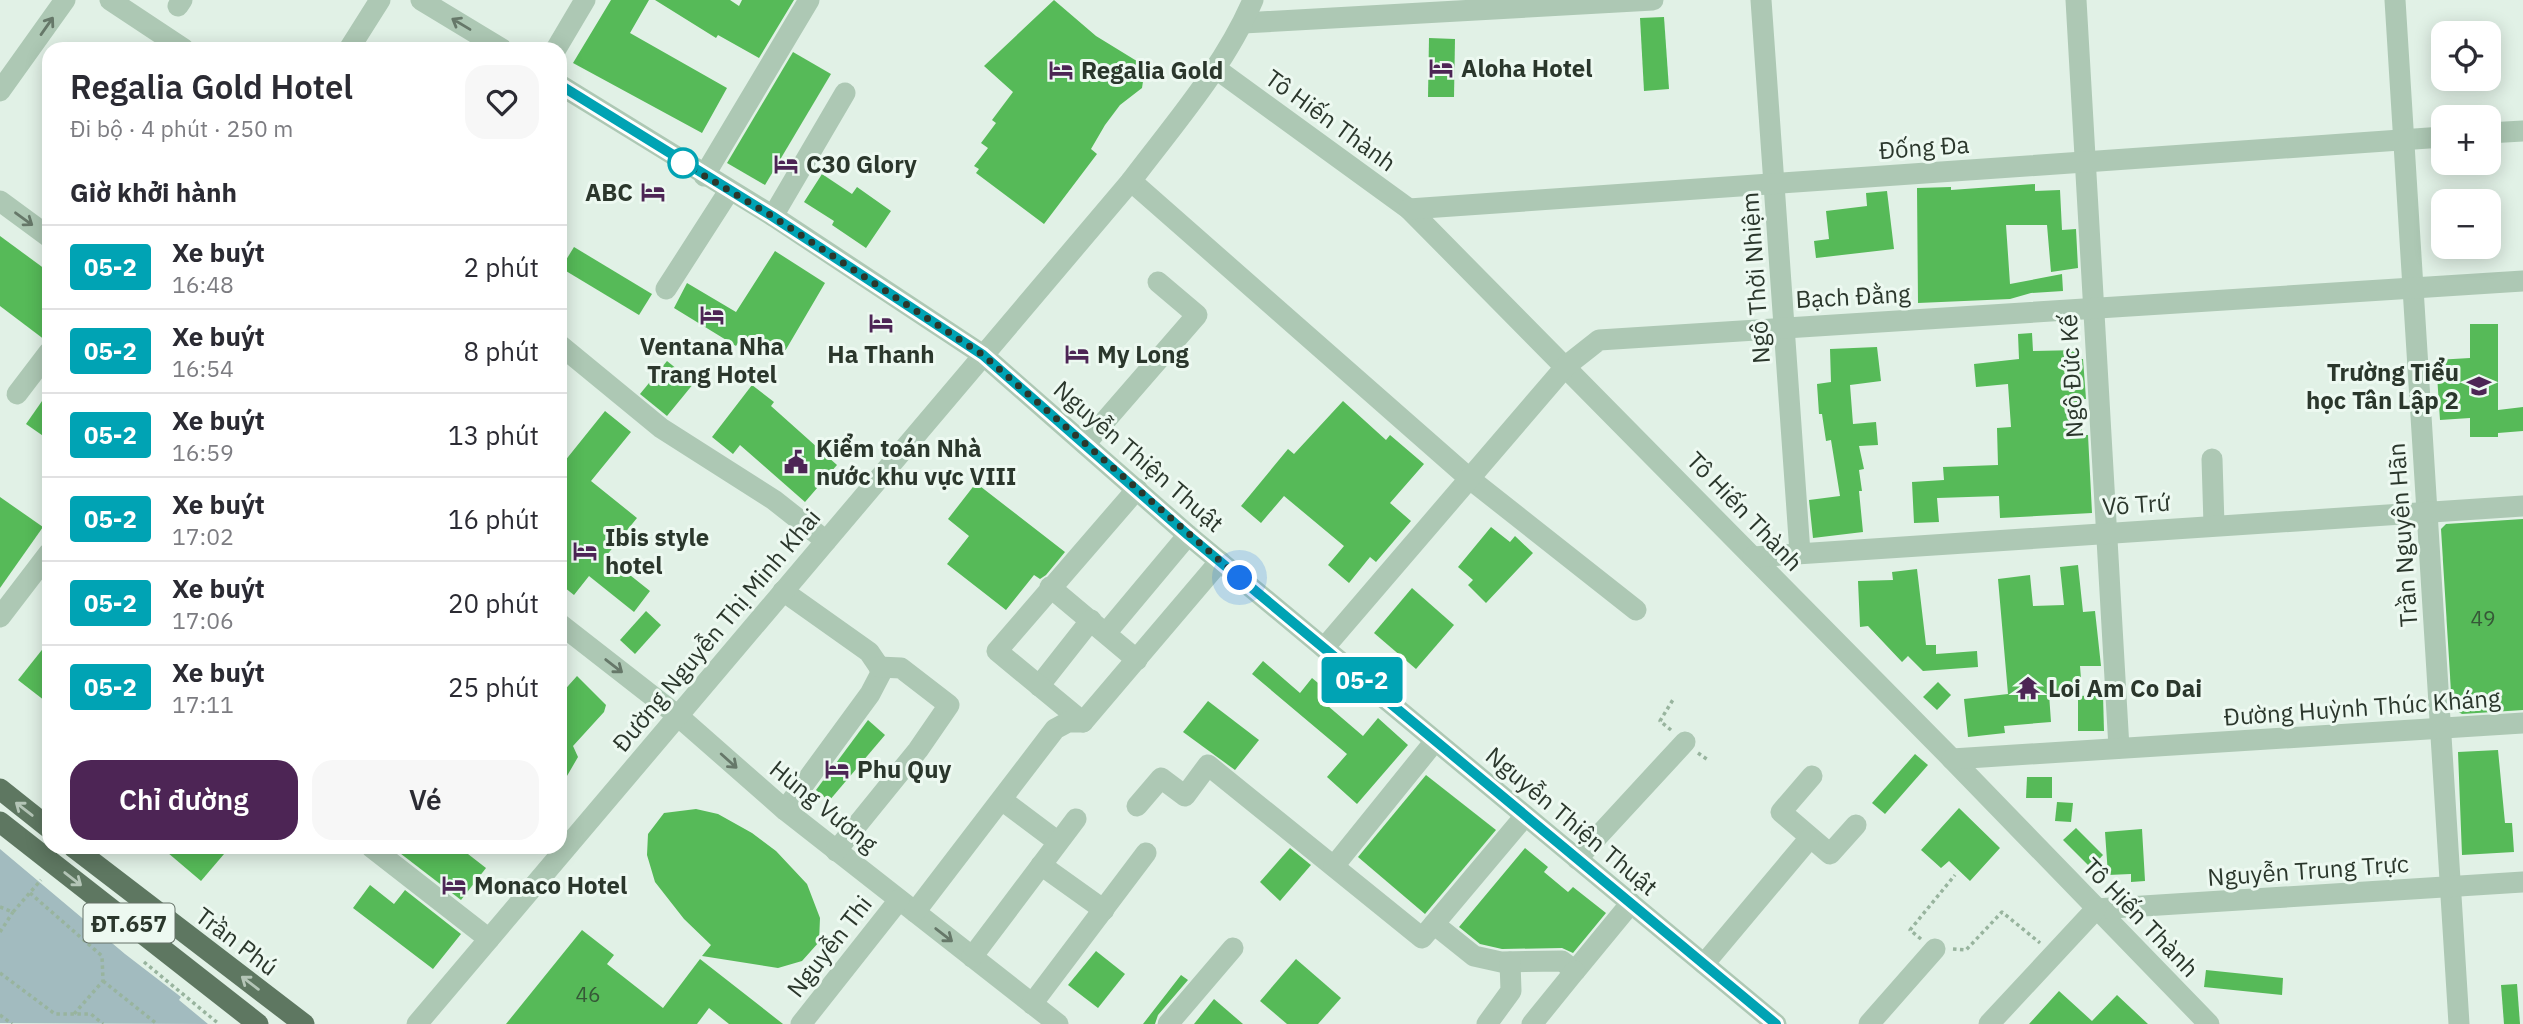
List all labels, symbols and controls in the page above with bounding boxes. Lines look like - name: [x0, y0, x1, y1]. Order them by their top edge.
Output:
- one-way arrow: [39, 17, 54, 36]
- one-way arrow: [452, 17, 472, 31]
- map controls: [2431, 21, 2501, 259]
- button: locate: [2431, 21, 2501, 91]
- place label: Aloha Hotel: [1461, 52, 1593, 84]
- place label: Regalia Gold: [1081, 54, 1223, 86]
- hotel icon: Aloha Hotel: [1427, 54, 1455, 82]
- hotel icon: Regalia Gold: [1047, 56, 1075, 84]
- street label: Tô Hiến Thành: [1259, 62, 1403, 178]
- text: Regalia Gold Hotel: [70, 65, 353, 108]
- button: heart: [465, 65, 539, 139]
- button: +: [2431, 105, 2501, 175]
- text: Đi bộ · 4 phút · 250 m: [70, 113, 293, 143]
- street label: Đống Đa: [1878, 128, 1970, 166]
- unlabelled marker: [668, 148, 698, 178]
- place label: C30 Glory: [806, 148, 917, 180]
- hotel icon: C30 Glory: [772, 150, 800, 178]
- text: Giờ khởi hành: [70, 175, 237, 209]
- place label: ABC: [585, 176, 633, 208]
- hotel icon: ABC: [639, 178, 667, 206]
- button: −: [2431, 189, 2501, 259]
- street label: Ngô Thời Nhiệm: [1733, 191, 1777, 365]
- one-way arrow: [15, 211, 33, 226]
- text: Xe buýt: [172, 235, 265, 269]
- text: 2 phút: [464, 250, 539, 284]
- text: 05-2: [84, 251, 137, 283]
- text: 16:48: [172, 269, 234, 299]
- street label: Bạch Đằng: [1795, 277, 1912, 315]
- hotel icon: Ventana Nha Trang Hotel: [698, 301, 726, 329]
- hotel icon: Ha Thanh: [867, 309, 895, 337]
- street label: Ngô Đức Kế: [2052, 313, 2090, 439]
- text: Xe buýt: [172, 319, 265, 353]
- place label: Ventana Nha Trang Hotel: [640, 330, 784, 390]
- text: 8 phút: [464, 334, 539, 368]
- text: 05-2: [84, 335, 137, 367]
- place label: Ha Thanh: [827, 338, 935, 370]
- place label: My Long: [1097, 338, 1189, 370]
- hotel icon: My Long: [1063, 340, 1091, 368]
- text: 16:54: [172, 353, 234, 383]
- place label: Trường Tiểu học Tân Lập 2: [2306, 356, 2459, 416]
- school or university icon: Trường Tiểu học Tân Lập 2: [2465, 372, 2493, 400]
- street label: Nguyễn Thiện Thuật: [1047, 373, 1231, 539]
- text: Xe buýt: [172, 403, 265, 437]
- text: 13 phút: [448, 418, 539, 452]
- text: 05-2: [84, 419, 137, 451]
- place label: Kiểm toán Nhà nước khu vực VIII: [816, 432, 1016, 492]
- text: 16:59: [172, 437, 234, 467]
- street label: Trần Nguyên Hãn: [2380, 442, 2424, 628]
- street label: Tô Hiến Thành: [1680, 444, 1810, 578]
- public building icon: Kiểm toán Nhà nước khu vực VIII: [782, 448, 810, 476]
- street label: Võ Trứ: [2101, 486, 2171, 522]
- text: Xe buýt: [172, 487, 265, 521]
- text: 16 phút: [448, 502, 539, 536]
- street label: Đường Nguyễn Thị Minh Khai: [605, 502, 827, 758]
- text: 05-2: [84, 503, 137, 535]
- text: 17:02: [172, 521, 234, 551]
- place label: Ibis style hotel: [605, 521, 709, 581]
- hotel icon: Ibis style hotel: [571, 537, 599, 565]
- your location: [1222, 560, 1257, 595]
- text: Xe buýt: [172, 571, 265, 605]
- text: 20 phút: [448, 586, 539, 620]
- text: 05-2: [84, 587, 137, 619]
- house number: 49: [2470, 604, 2496, 632]
- text: 17:06: [172, 605, 234, 635]
- text: Xe buýt: [172, 655, 265, 689]
- line badge: 05-2: [1313, 657, 1411, 703]
- one-way arrow: [604, 658, 623, 673]
- text: 05-2: [1336, 664, 1388, 696]
- text: 25 phút: [448, 670, 539, 704]
- text: 05-2: [84, 671, 137, 703]
- place label: Loi Am Co Dai: [2048, 672, 2202, 704]
- temple icon: Loi Am Co Dai: [2014, 674, 2042, 702]
- street label: Đường Huỳnh Thúc Kháng: [2223, 681, 2502, 733]
- text: 17:11: [172, 689, 234, 719]
- street label: Nguyễn Thiện Thuật: [1479, 739, 1665, 903]
- one-way arrow: [720, 753, 738, 769]
- street label: Hùng Vương: [763, 753, 885, 860]
- place label: Phu Quy: [857, 753, 951, 785]
- hotel icon: Phu Quy: [823, 755, 851, 783]
- button: Chỉ đường: [70, 760, 298, 840]
- button: Vé: [312, 760, 539, 840]
- one-way arrow: [16, 801, 34, 816]
- street label: Nguyễn Trung Trực: [2206, 847, 2410, 893]
- street label: Tô Hiến Thành: [2076, 850, 2206, 984]
- place label: Monaco Hotel: [474, 869, 627, 901]
- hotel icon: Monaco Hotel: [440, 871, 468, 899]
- one-way arrow: [63, 872, 82, 887]
- street label: Nguyễn Thi: [779, 889, 879, 1003]
- street label: Trần Phú: [189, 900, 285, 982]
- road number: ĐT.657: [83, 904, 174, 942]
- one-way arrow: [934, 927, 953, 942]
- one-way arrow: [240, 976, 259, 991]
- house number: 46: [575, 980, 601, 1008]

